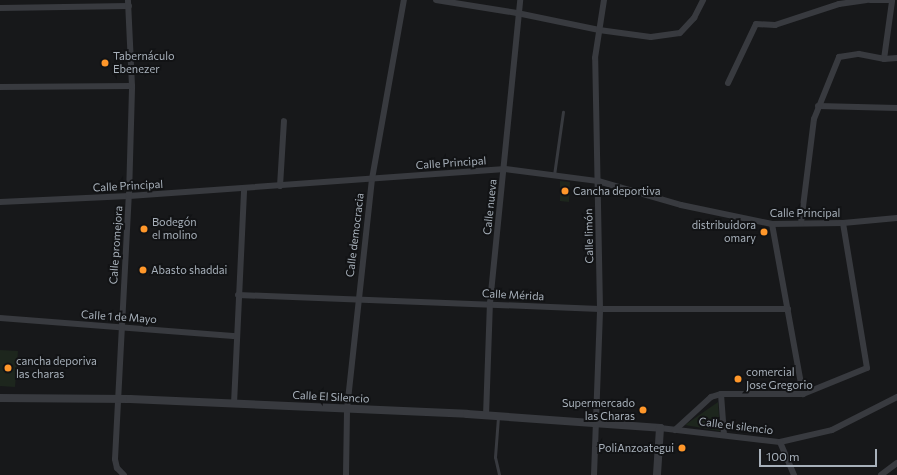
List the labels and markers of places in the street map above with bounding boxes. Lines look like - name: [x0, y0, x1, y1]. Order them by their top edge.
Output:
- place label: Tabernáculo Ebenezer: [113, 50, 175, 76]
- marker: Tabernáculo Ebenezer: [100, 58, 110, 68]
- place label: Cancha deportiva: [573, 184, 660, 198]
- marker: Cancha deportiva: [560, 186, 570, 196]
- place label: Bodegón el molino: [152, 216, 197, 242]
- place label: distribuidora omary: [692, 219, 756, 245]
- marker: Bodegón el molino: [139, 224, 149, 234]
- marker: distribuidora omary: [759, 227, 769, 237]
- place label: Abasto shaddai: [151, 263, 227, 277]
- marker: Abasto shaddai: [138, 265, 148, 275]
- place label: cancha deporiva las charas: [16, 355, 97, 381]
- marker: cancha deporiva las charas: [3, 363, 13, 373]
- place label: comercial Jose Gregorio: [746, 366, 813, 392]
- marker: comercial Jose Gregorio: [733, 374, 743, 384]
- place label: Supermercado las Charas: [562, 397, 635, 423]
- marker: Supermercado las Charas: [638, 405, 648, 415]
- place label: PoliAnzoategui: [598, 441, 674, 455]
- marker: PoliAnzoategui: [677, 443, 687, 453]

